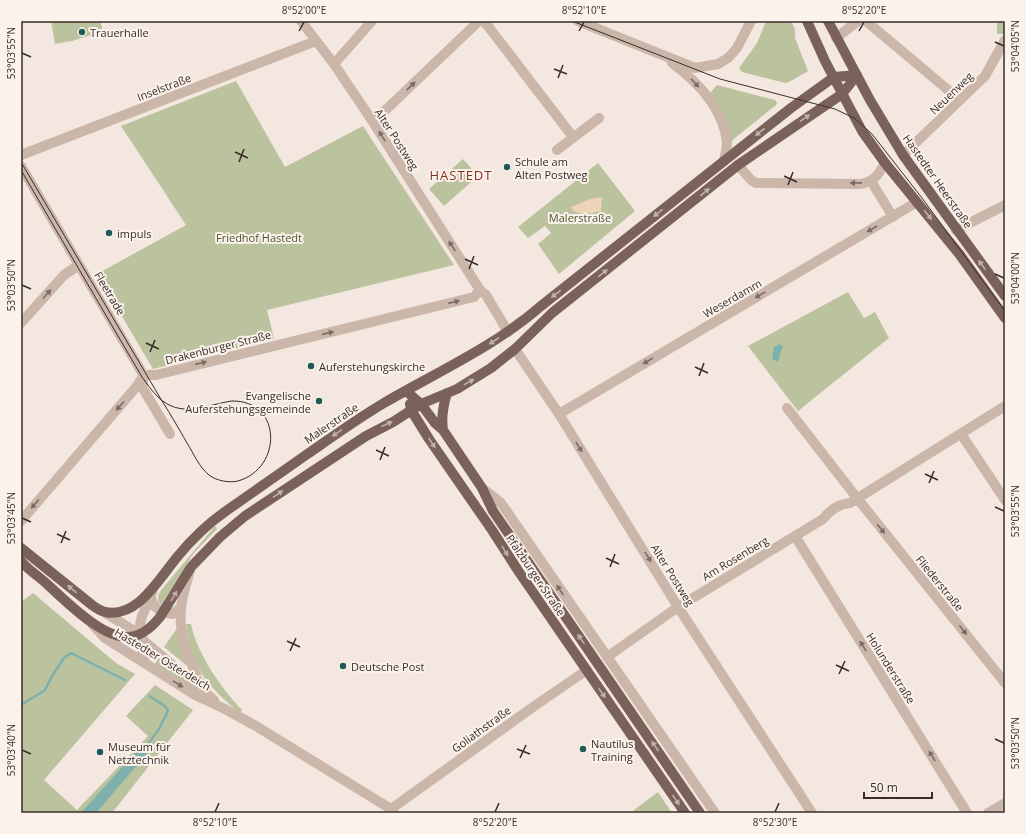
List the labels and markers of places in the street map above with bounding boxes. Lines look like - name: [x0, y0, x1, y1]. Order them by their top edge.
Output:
- place label: Trauerhalle: [90, 25, 149, 40]
- marker: Trauerhalle: [77, 27, 87, 37]
- place label: Schule am Alten Postweg: [515, 154, 588, 182]
- marker: Schule am Alten Postweg: [502, 162, 512, 172]
- place label: impuls: [117, 226, 151, 241]
- marker: impuls: [104, 228, 114, 238]
- place label: Auferstehungskirche: [319, 359, 425, 374]
- marker: Auferstehungskirche: [306, 361, 316, 371]
- place label: Evangelische Auferstehungsgemeinde: [185, 388, 311, 416]
- marker: Evangelische Auferstehungsgemeinde: [314, 396, 324, 406]
- place label: Deutsche Post: [351, 659, 425, 674]
- marker: Deutsche Post: [338, 661, 348, 671]
- place label: Nautilus Training: [591, 736, 634, 764]
- place label: Museum für Netztechnik: [108, 739, 171, 767]
- marker: Nautilus Training: [578, 744, 588, 754]
- marker: Museum für Netztechnik: [95, 747, 105, 757]

